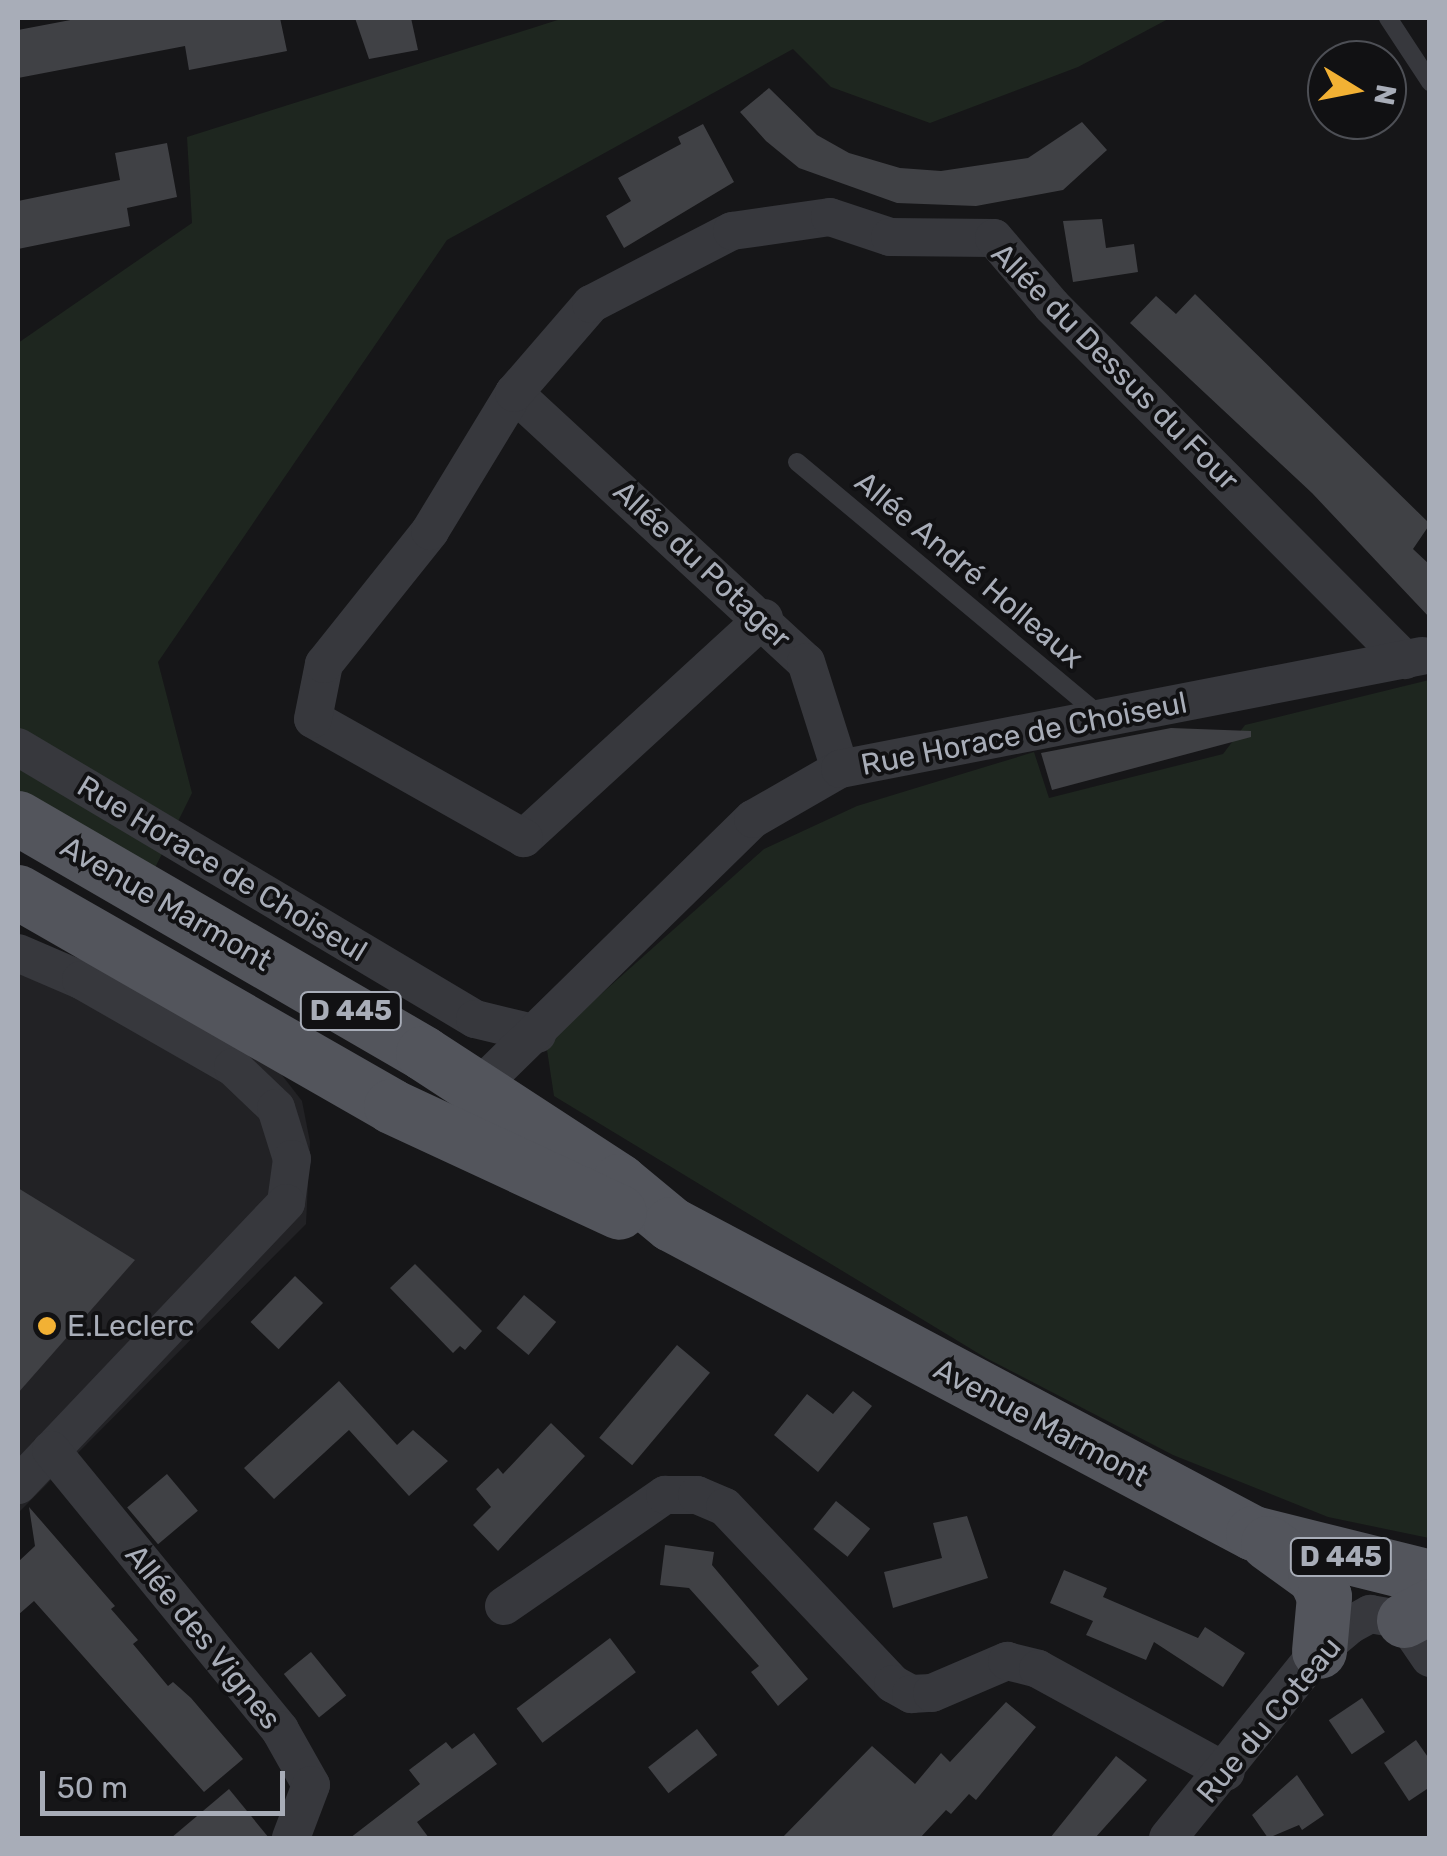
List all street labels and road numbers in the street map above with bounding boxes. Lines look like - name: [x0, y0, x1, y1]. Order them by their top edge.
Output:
- street label: Allée du Dessus du Four: [984, 236, 1246, 498]
- street label: Allée André Holleaux: [847, 464, 1091, 676]
- street label: Allée du Potager: [606, 474, 798, 656]
- street label: Rue Horace de Choiseul: [858, 685, 1190, 783]
- street label: Rue Horace de Choiseul: [71, 768, 373, 970]
- street label: Avenue Marmont: [54, 829, 278, 979]
- road number: D 445: [298, 988, 404, 1034]
- street label: Avenue Marmont: [928, 1351, 1154, 1495]
- road number: D 445: [1288, 1534, 1394, 1580]
- street label: Allée des Vignes: [117, 1537, 289, 1737]
- street label: Rue du Coteau: [1189, 1630, 1349, 1810]

